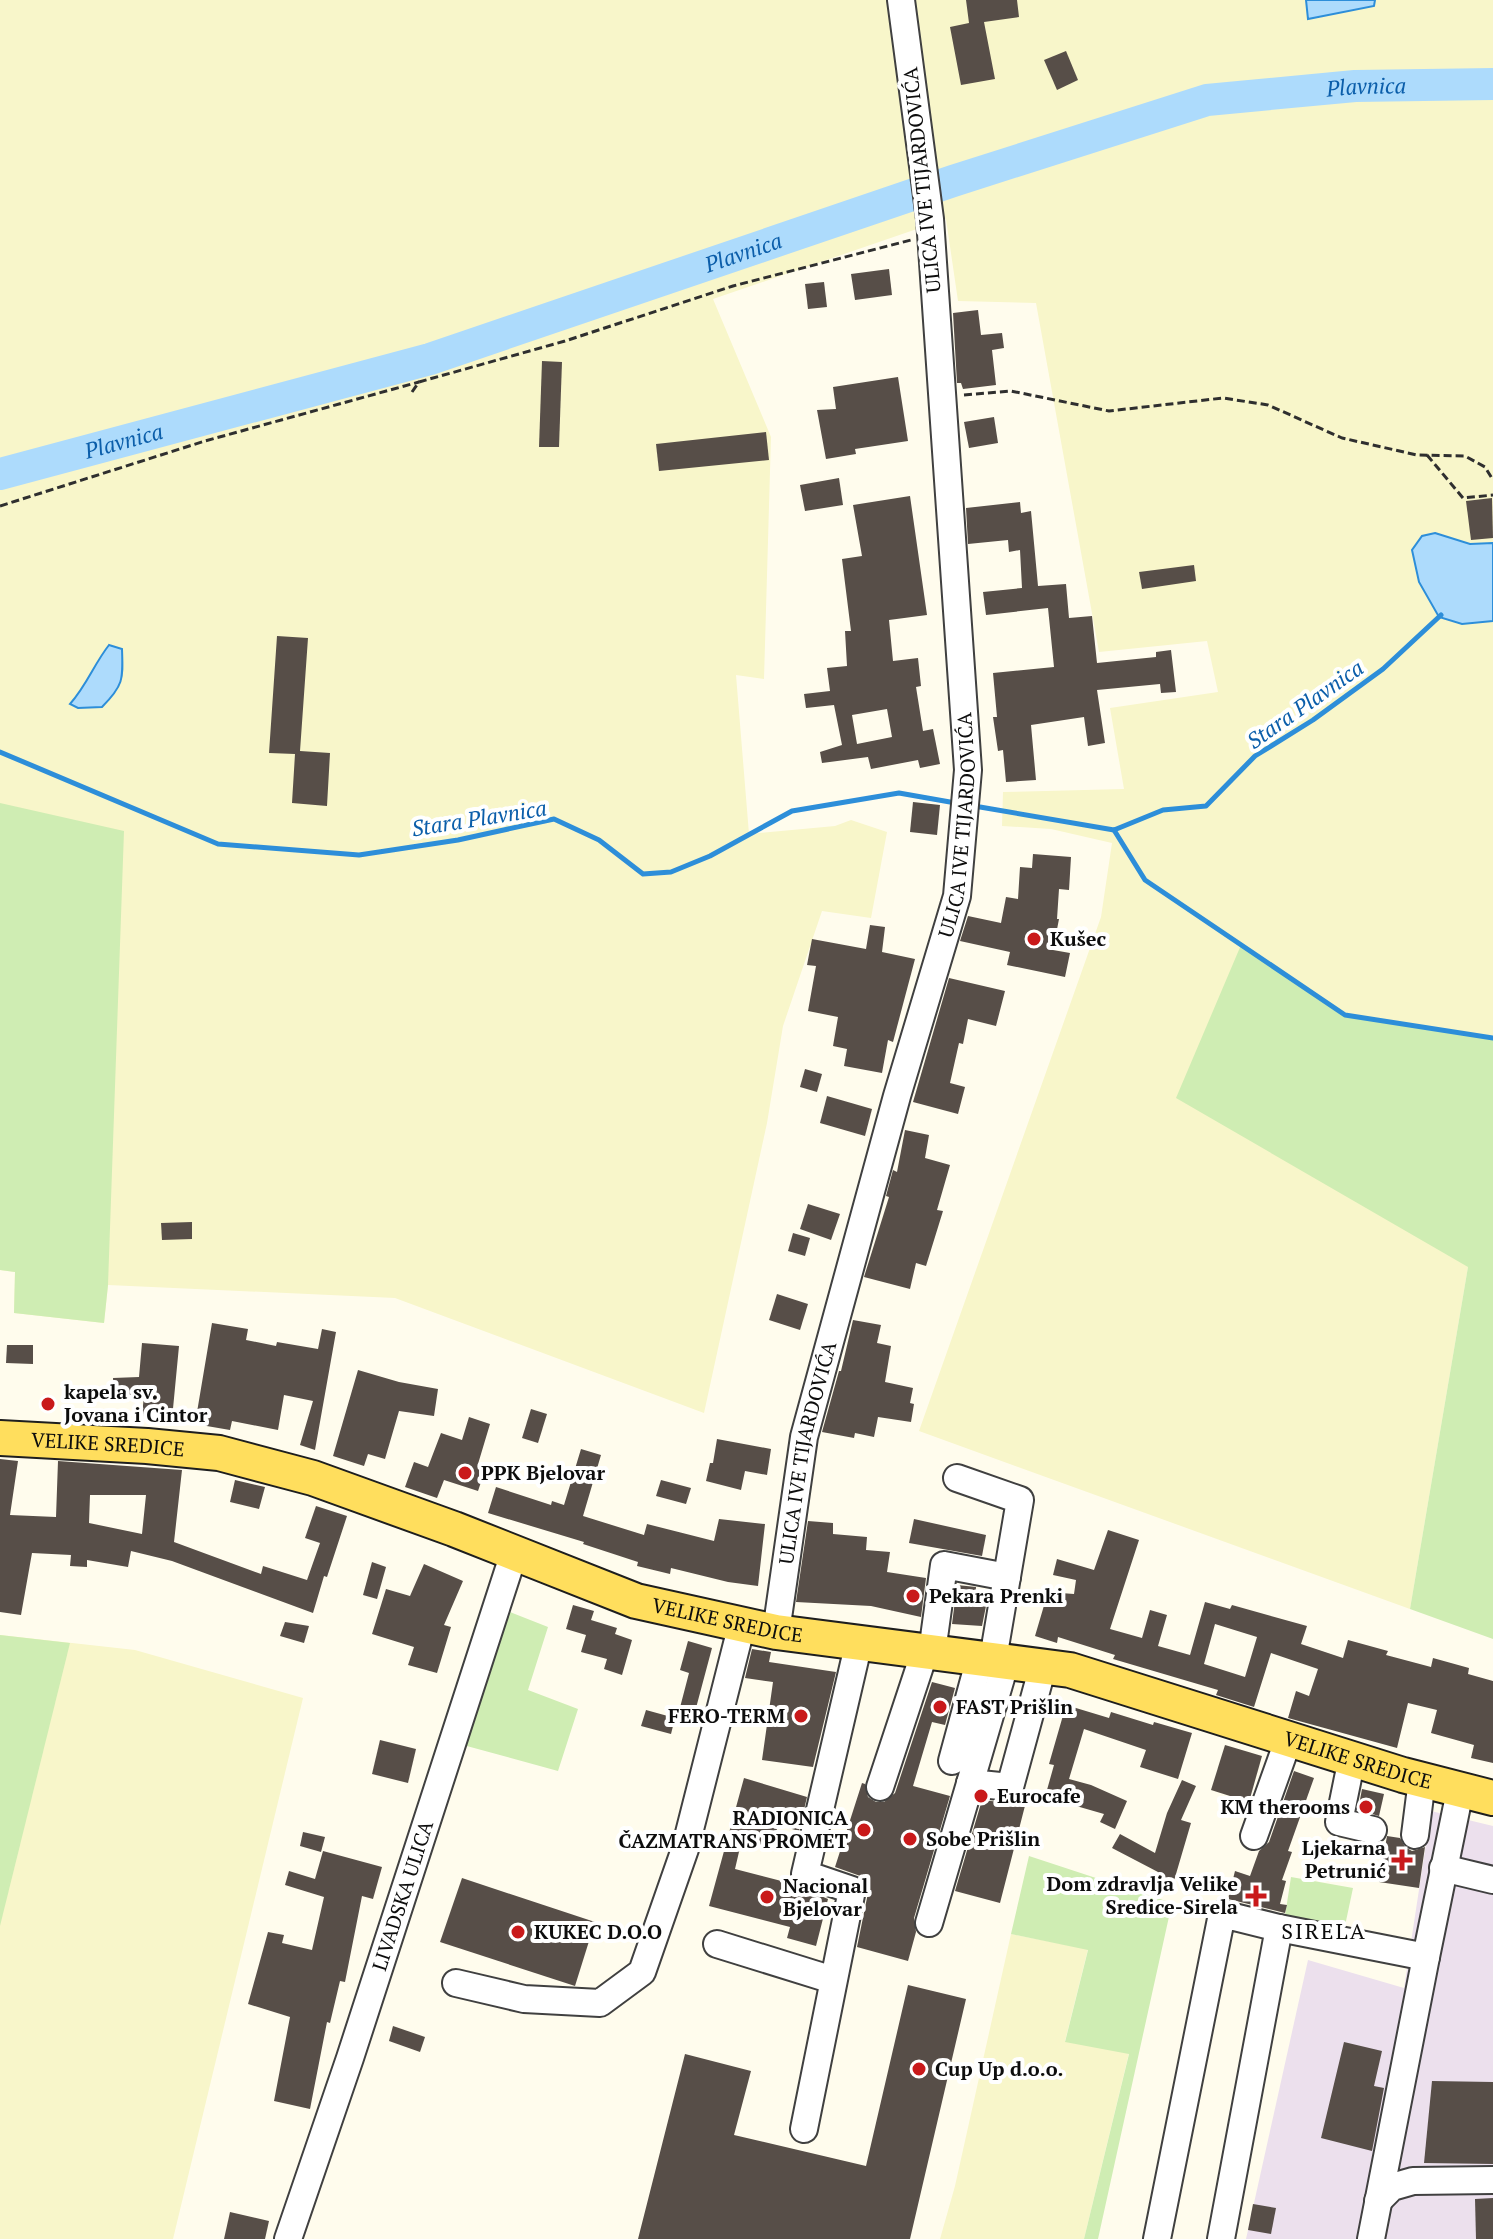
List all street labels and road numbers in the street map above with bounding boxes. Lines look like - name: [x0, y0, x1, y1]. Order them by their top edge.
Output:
- street label: ULICA IVE TIJARDOVIĆA: [896, 66, 947, 294]
- street label: ULICA IVE TIJARDOVIĆA: [931, 711, 981, 941]
- street label: ULICA IVE TIJARDOVIĆA: [772, 1338, 843, 1566]
- street label: VELIKE SREDICE: [30, 1426, 186, 1463]
- street label: VELIKE SREDICE: [649, 1591, 805, 1648]
- street label: VELIKE SREDICE: [1281, 1724, 1435, 1795]
- street label: LIVADSKA ULICA: [365, 1817, 439, 1974]

